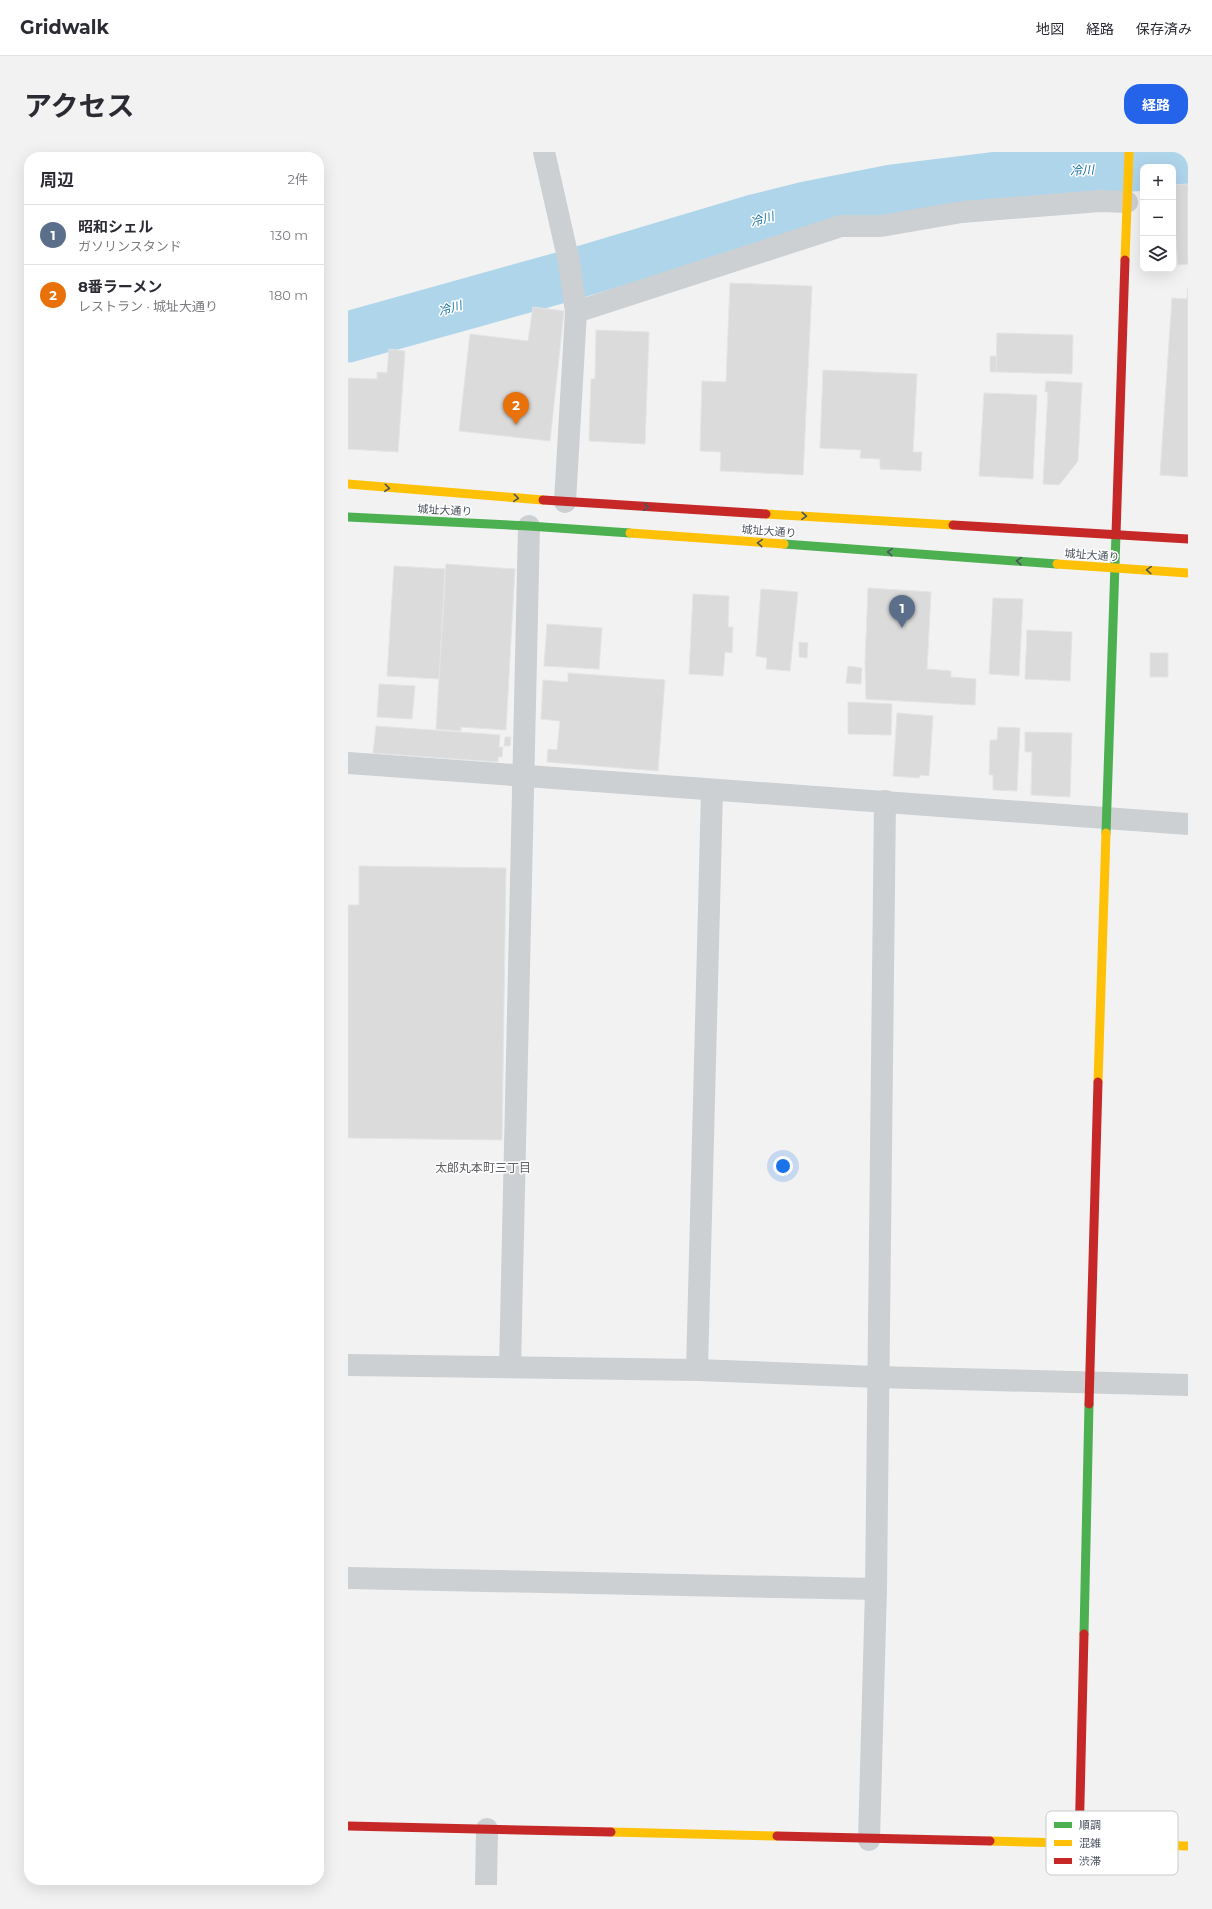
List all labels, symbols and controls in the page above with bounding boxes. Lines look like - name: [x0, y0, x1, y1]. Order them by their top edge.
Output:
- text: Gridwalk: [20, 16, 109, 39]
- text: 地図: [1036, 20, 1064, 38]
- text: 経路: [1086, 20, 1114, 38]
- text: 保存済み: [1136, 20, 1192, 38]
- button: 経路: [1124, 84, 1188, 124]
- text: アクセス: [24, 89, 135, 123]
- water label: 冷川: [1069, 162, 1096, 178]
- map controls: [1140, 164, 1176, 272]
- button: +: [1140, 164, 1176, 200]
- text: 周辺: [40, 170, 74, 190]
- text: 2件: [288, 171, 308, 187]
- button: −: [1140, 200, 1176, 236]
- water label: 冷川: [748, 208, 778, 230]
- text: 昭和シェル: [78, 217, 153, 236]
- text: 1: [50, 227, 56, 243]
- text: 130 m: [270, 227, 308, 243]
- button: layers: [1140, 236, 1176, 272]
- text: ガソリンスタンド: [78, 238, 182, 254]
- text: 8番ラーメン: [78, 277, 162, 296]
- text: 2: [49, 287, 57, 303]
- text: 180 m: [269, 287, 308, 303]
- water label: 冷川: [436, 297, 466, 319]
- text: レストラン · 城址大通り: [78, 298, 218, 314]
- pin: 2: [503, 392, 529, 425]
- one-way arrow: [384, 483, 390, 492]
- one-way arrow: [513, 494, 519, 503]
- street label: 城址大通り: [417, 502, 473, 518]
- one-way arrow: [643, 502, 649, 511]
- one-way arrow: [801, 512, 807, 521]
- street label: 城址大通り: [741, 522, 797, 540]
- one-way arrow: [757, 538, 763, 547]
- street label: 城址大通り: [1064, 546, 1120, 564]
- one-way arrow: [887, 548, 893, 557]
- one-way arrow: [1016, 557, 1022, 566]
- one-way arrow: [1146, 566, 1152, 575]
- pin: 1: [889, 595, 915, 628]
- your location: [773, 1156, 793, 1176]
- district label: 太郎丸本町三丁目: [435, 1160, 531, 1175]
- legend: [1046, 1811, 1178, 1875]
- text: 順調: [1079, 1818, 1101, 1832]
- text: 混雑: [1079, 1836, 1101, 1850]
- text: 渋滞: [1079, 1854, 1101, 1868]

